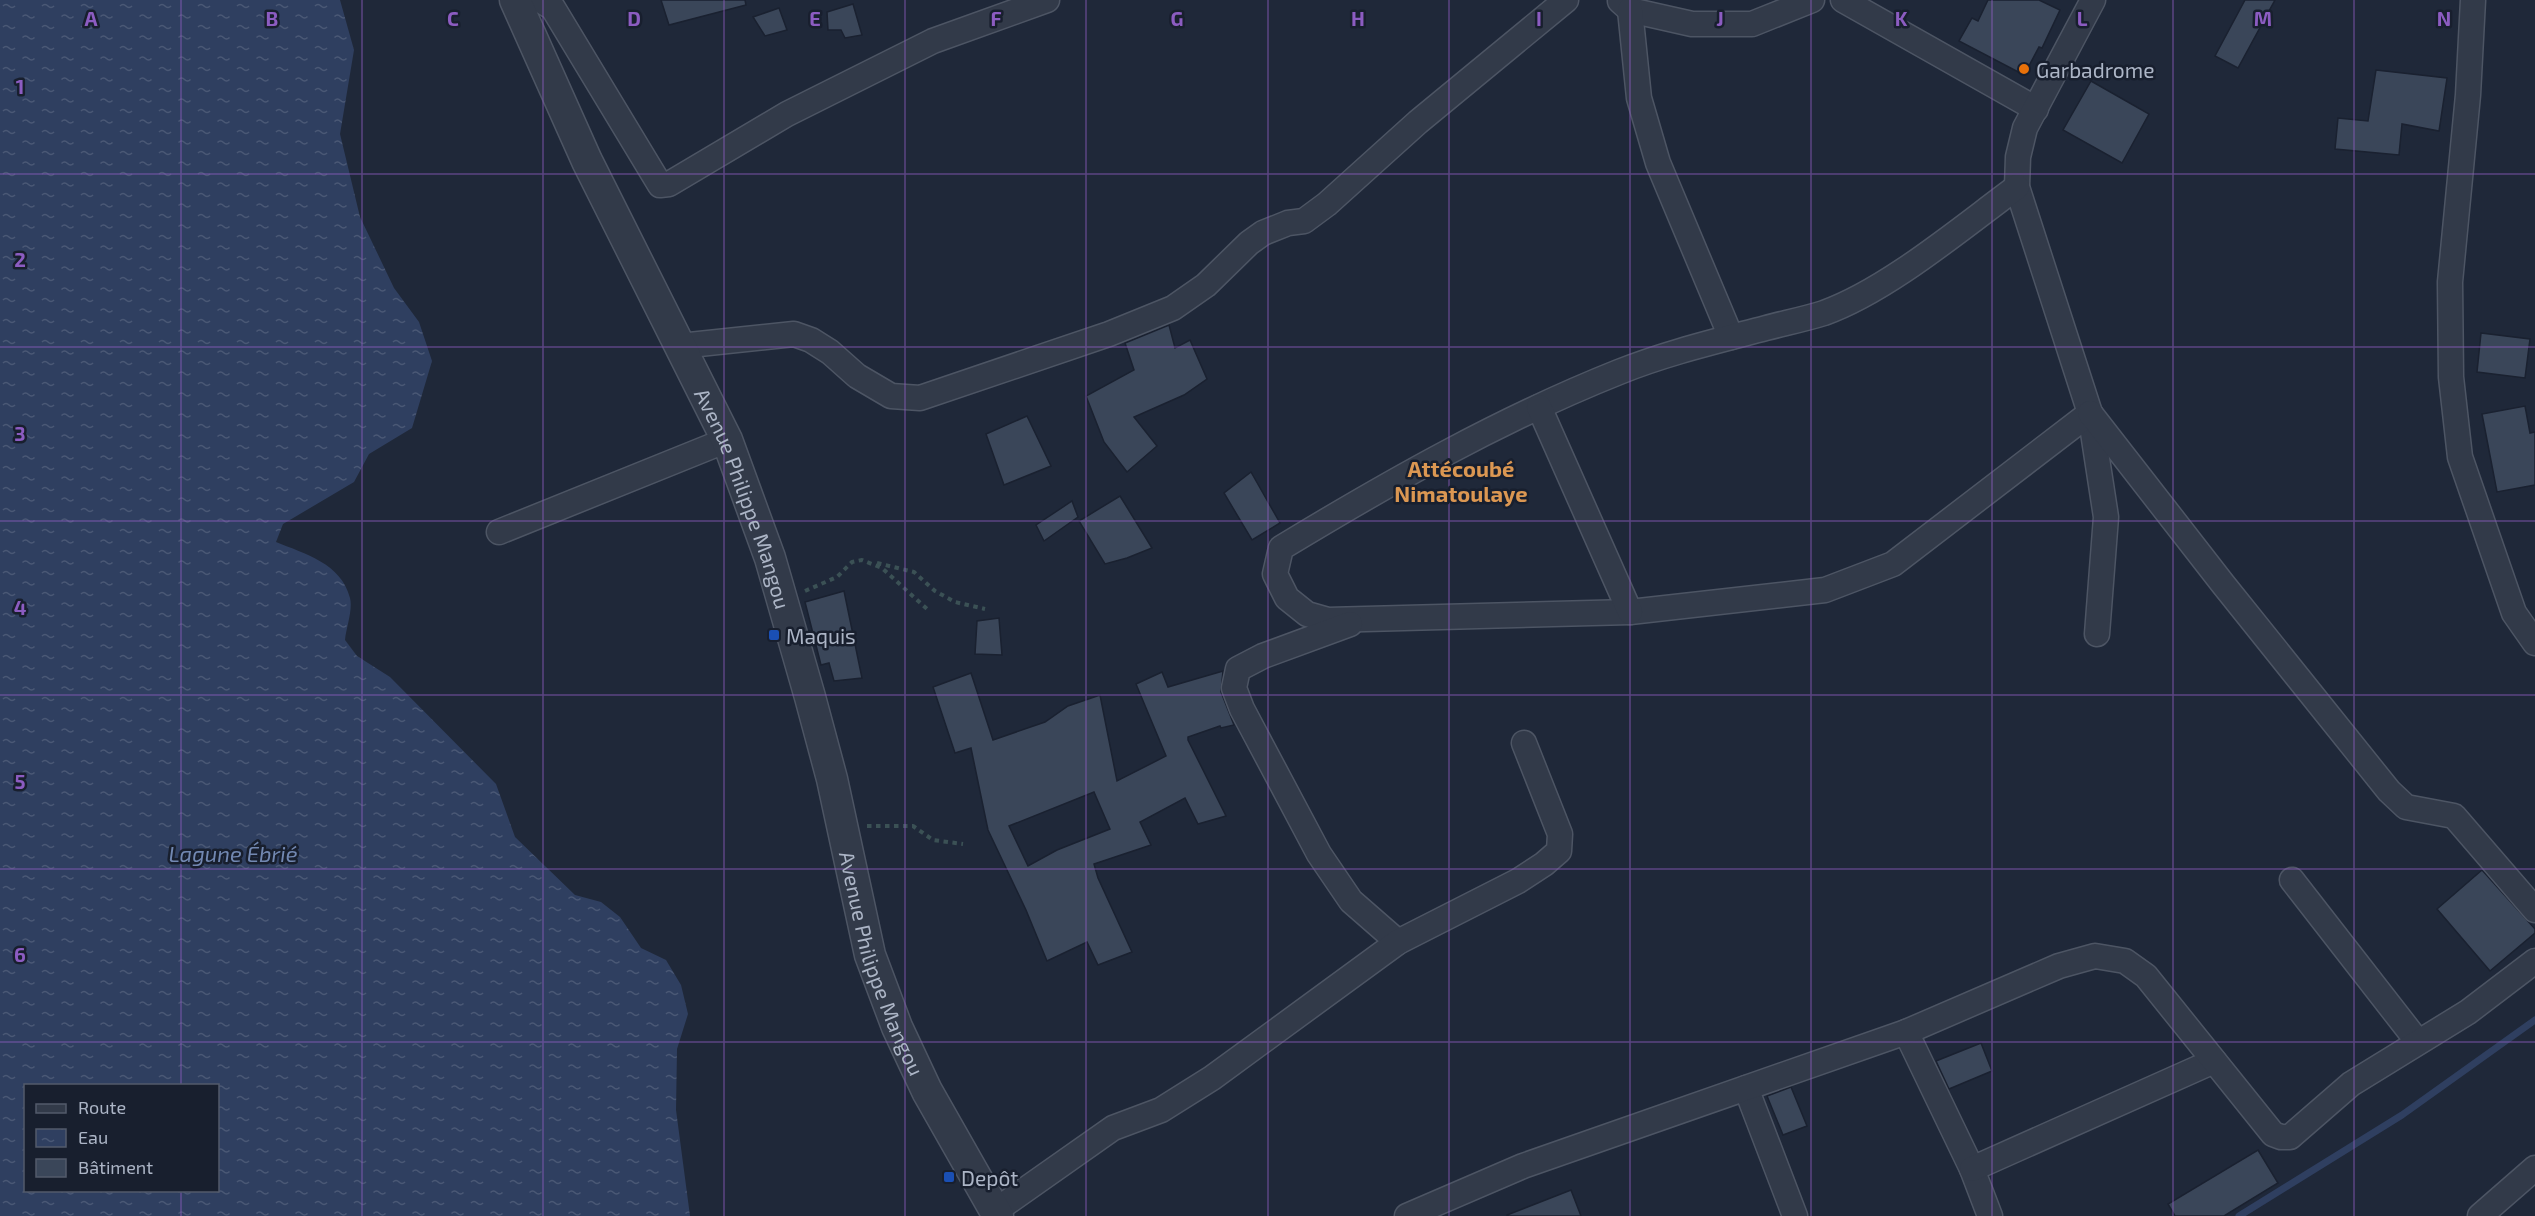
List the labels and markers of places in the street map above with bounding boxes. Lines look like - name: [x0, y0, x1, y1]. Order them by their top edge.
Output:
- place label: Garbadrome: [2036, 57, 2154, 82]
- marker: Garbadrome: [2017, 62, 2031, 76]
- place label: Maquis: [786, 623, 856, 648]
- marker: Maquis: [767, 628, 781, 642]
- place label: Depôt: [961, 1165, 1018, 1190]
- marker: Depôt: [942, 1170, 956, 1184]

